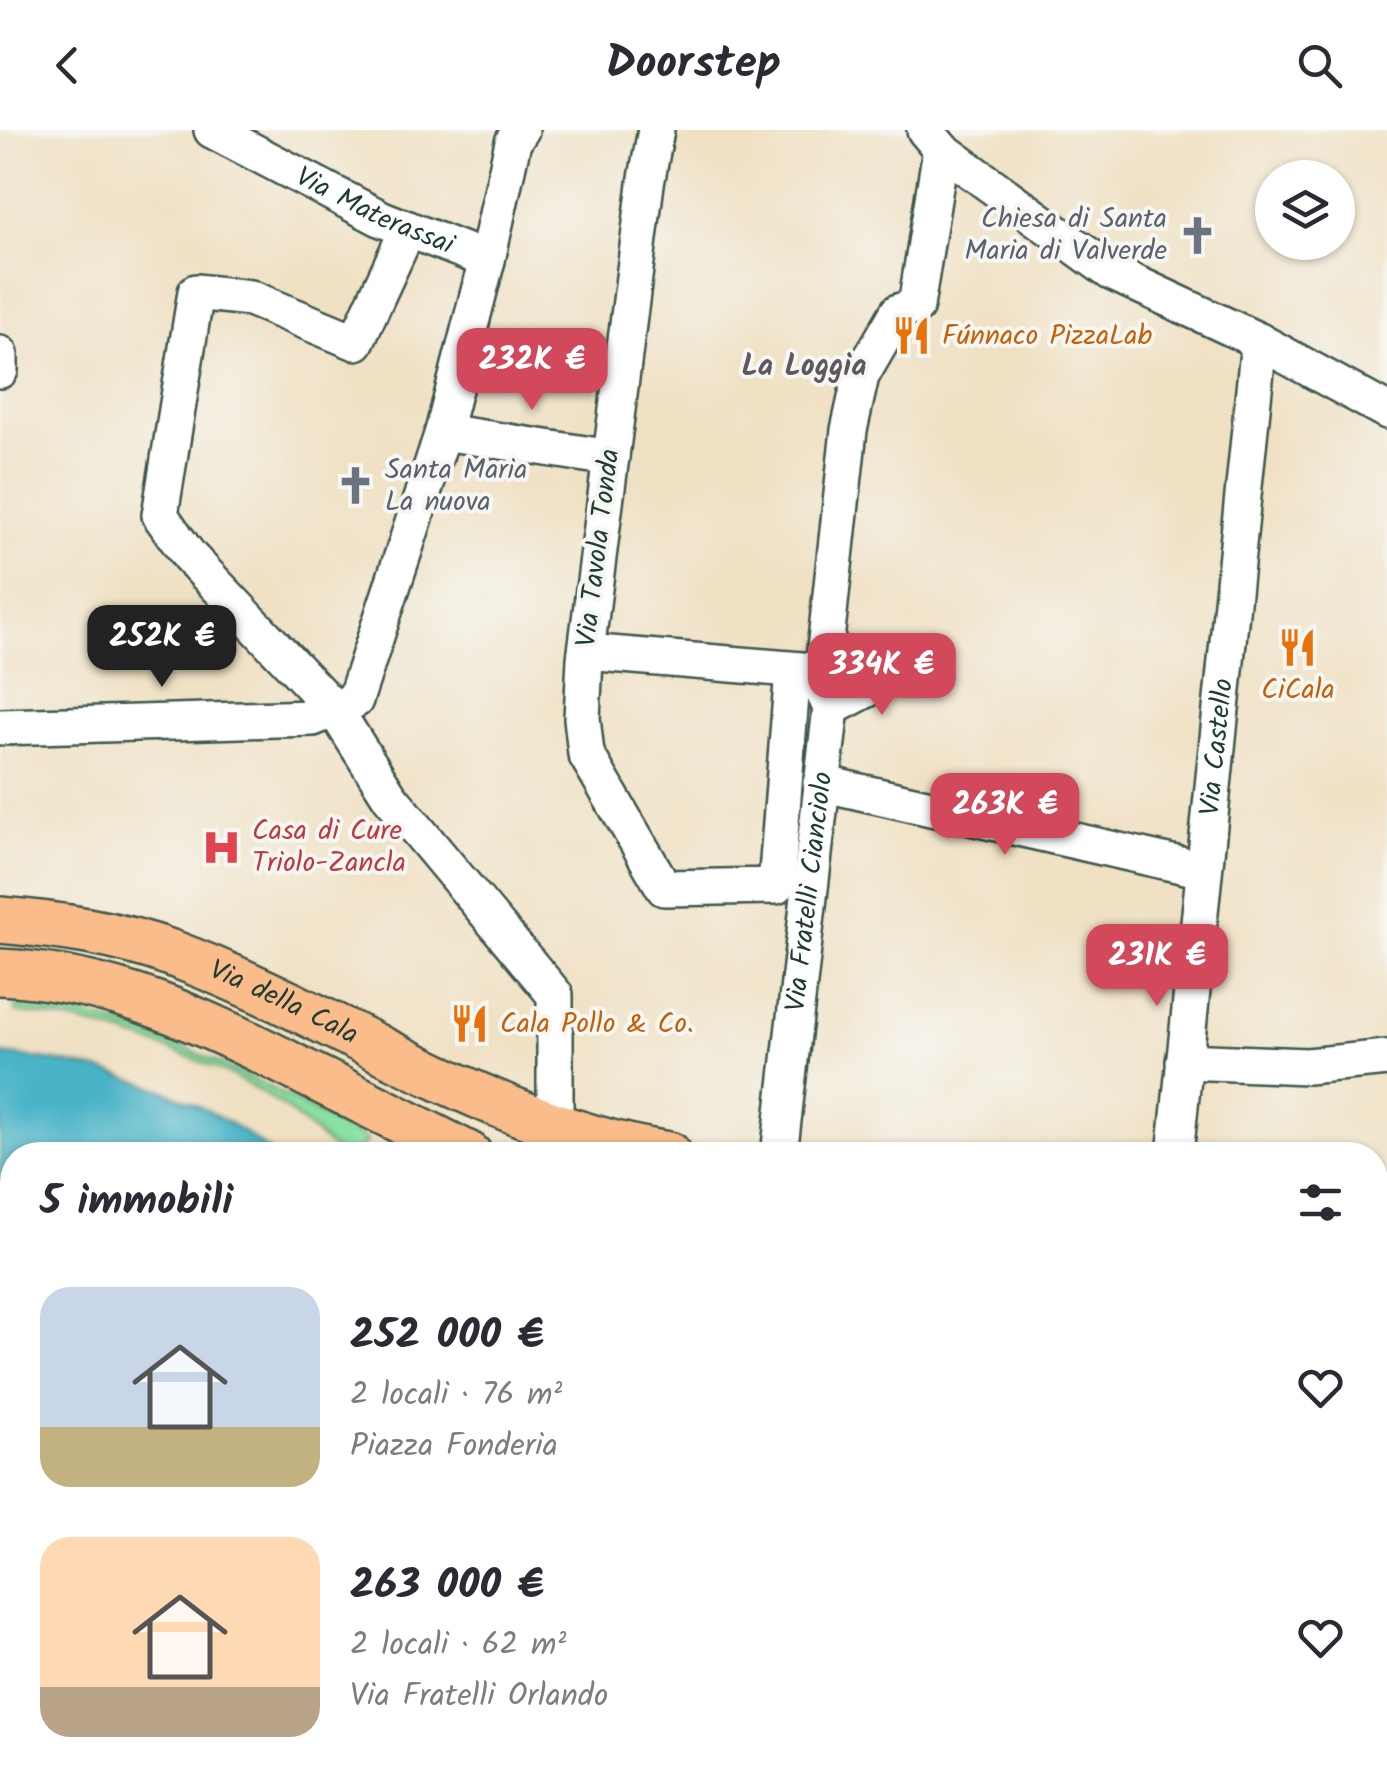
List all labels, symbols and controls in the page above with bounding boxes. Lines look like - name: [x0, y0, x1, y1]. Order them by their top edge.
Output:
- text: Doorstep: [606, 29, 781, 101]
- icon: back: [40, 38, 95, 93]
- icon: search: [1292, 38, 1347, 93]
- street label: Via Materassai: [287, 155, 462, 268]
- map controls: [1255, 160, 1355, 260]
- button: layers: [1255, 160, 1355, 260]
- place label: Chiesa di Santa Maria di Valverde: [964, 197, 1167, 274]
- church icon: Chiesa di Santa Maria di Valverde: [1176, 214, 1218, 256]
- place label: Fúnnaco PizzaLab: [942, 314, 1152, 359]
- restaurant icon: Fúnnaco PizzaLab: [891, 315, 933, 357]
- pin: 232K €: [451, 328, 613, 413]
- text: 232K €: [479, 335, 585, 386]
- district label: La Loggia: [741, 343, 867, 391]
- street label: Via Tavola Tonda: [565, 446, 633, 650]
- place label: Santa Maria La nuova: [385, 448, 527, 525]
- church icon: Santa Maria La nuova: [334, 465, 376, 507]
- pin: 252K €: [81, 605, 243, 690]
- text: 252K €: [109, 612, 215, 663]
- restaurant icon: CiCala: [1277, 626, 1319, 668]
- pin: 334K €: [801, 633, 963, 718]
- text: 334K €: [830, 640, 934, 691]
- place label: CiCala: [1261, 668, 1335, 713]
- street label: Via Castello: [1188, 676, 1247, 818]
- street label: Via Fratelli Cianciolo: [773, 769, 846, 1014]
- pin: 263K €: [924, 773, 1086, 858]
- text: 263K €: [952, 780, 1058, 831]
- place label: Casa di Cure Triolo-Zancla: [252, 809, 406, 886]
- hospital icon: Casa di Cure Triolo-Zancla: [201, 826, 243, 868]
- pin: 231K €: [1076, 924, 1238, 1009]
- text: 231K €: [1108, 931, 1206, 982]
- street label: Via della Cala: [202, 948, 366, 1057]
- place label: Cala Pollo & Co.: [500, 1002, 694, 1047]
- restaurant icon: Cala Pollo & Co.: [449, 1003, 491, 1045]
- text: 5 immobili: [40, 1169, 233, 1236]
- icon: filters: [1293, 1175, 1348, 1230]
- text: 252 000 €: [350, 1303, 544, 1370]
- icon: home: [120, 1327, 240, 1447]
- icon: heart: [1293, 1360, 1348, 1415]
- text: 2 locali · 76 m²: [350, 1370, 562, 1421]
- text: Piazza Fonderia: [350, 1421, 558, 1472]
- text: 263 000 €: [350, 1553, 544, 1620]
- icon: home: [120, 1577, 240, 1697]
- icon: heart: [1293, 1610, 1348, 1665]
- text: 2 locali · 62 m²: [350, 1620, 566, 1671]
- text: Via Fratelli Orlando: [350, 1671, 608, 1722]

